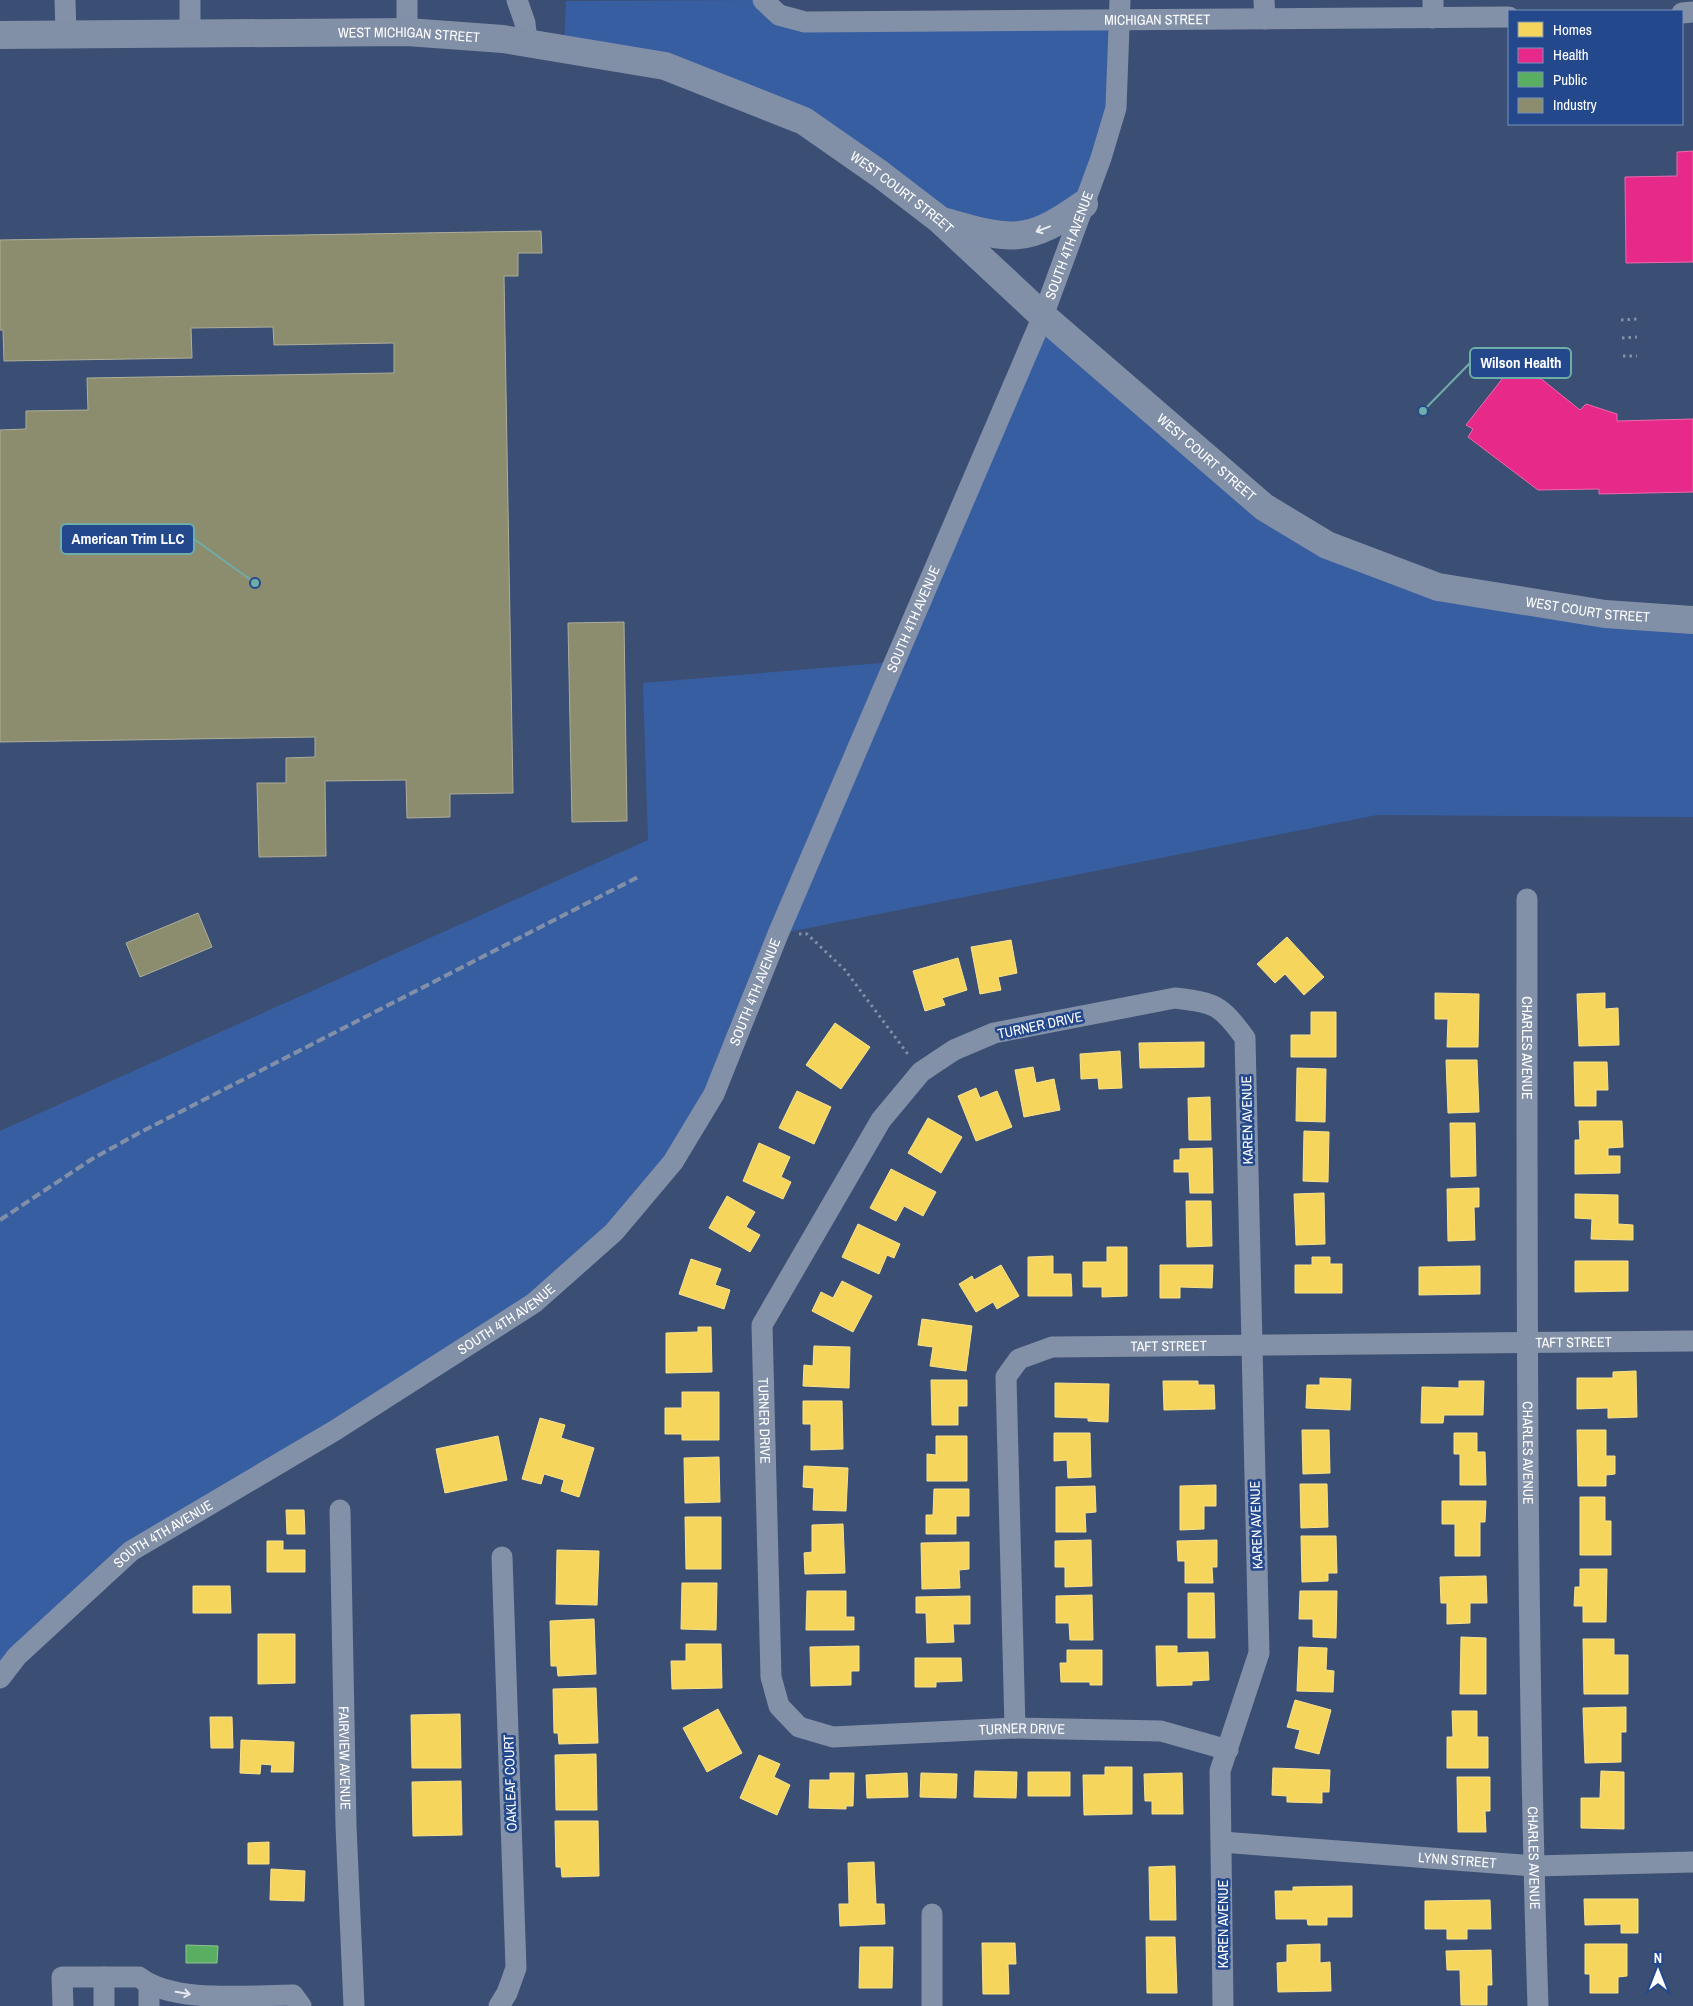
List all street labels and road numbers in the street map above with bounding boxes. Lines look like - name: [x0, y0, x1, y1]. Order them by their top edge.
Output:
- street label: MICHIGAN STREET: [1104, 10, 1210, 29]
- street label: WEST MICHIGAN STREET: [338, 23, 481, 46]
- street label: WEST COURT STREET: [847, 147, 957, 237]
- street label: SOUTH 4TH AVENUE: [1041, 189, 1097, 302]
- street label: WEST COURT STREET: [1153, 409, 1260, 505]
- street label: SOUTH 4TH AVENUE: [882, 563, 944, 675]
- street label: WEST COURT STREET: [1524, 592, 1651, 626]
- street label: SOUTH 4TH AVENUE: [725, 936, 784, 1048]
- street label: CHARLES AVENUE: [1518, 996, 1536, 1100]
- street label: TURNER DRIVE: [996, 1007, 1084, 1043]
- street label: KAREN AVENUE: [1237, 1076, 1257, 1164]
- street label: SOUTH 4TH AVENUE: [454, 1280, 559, 1359]
- street label: TAFT STREET: [1535, 1333, 1612, 1351]
- street label: TAFT STREET: [1130, 1337, 1207, 1355]
- street label: TURNER DRIVE: [754, 1377, 775, 1464]
- street label: CHARLES AVENUE: [1519, 1401, 1537, 1505]
- street label: KAREN AVENUE: [1245, 1480, 1267, 1570]
- street label: SOUTH 4TH AVENUE: [110, 1496, 216, 1572]
- street label: FAIRVIEW AVENUE: [335, 1706, 355, 1810]
- street label: TURNER DRIVE: [978, 1719, 1065, 1739]
- street label: OAKLEAF COURT: [499, 1734, 521, 1832]
- street label: CHARLES AVENUE: [1524, 1806, 1544, 1910]
- street label: LYNN STREET: [1418, 1848, 1497, 1872]
- street label: KAREN AVENUE: [1214, 1880, 1232, 1968]

